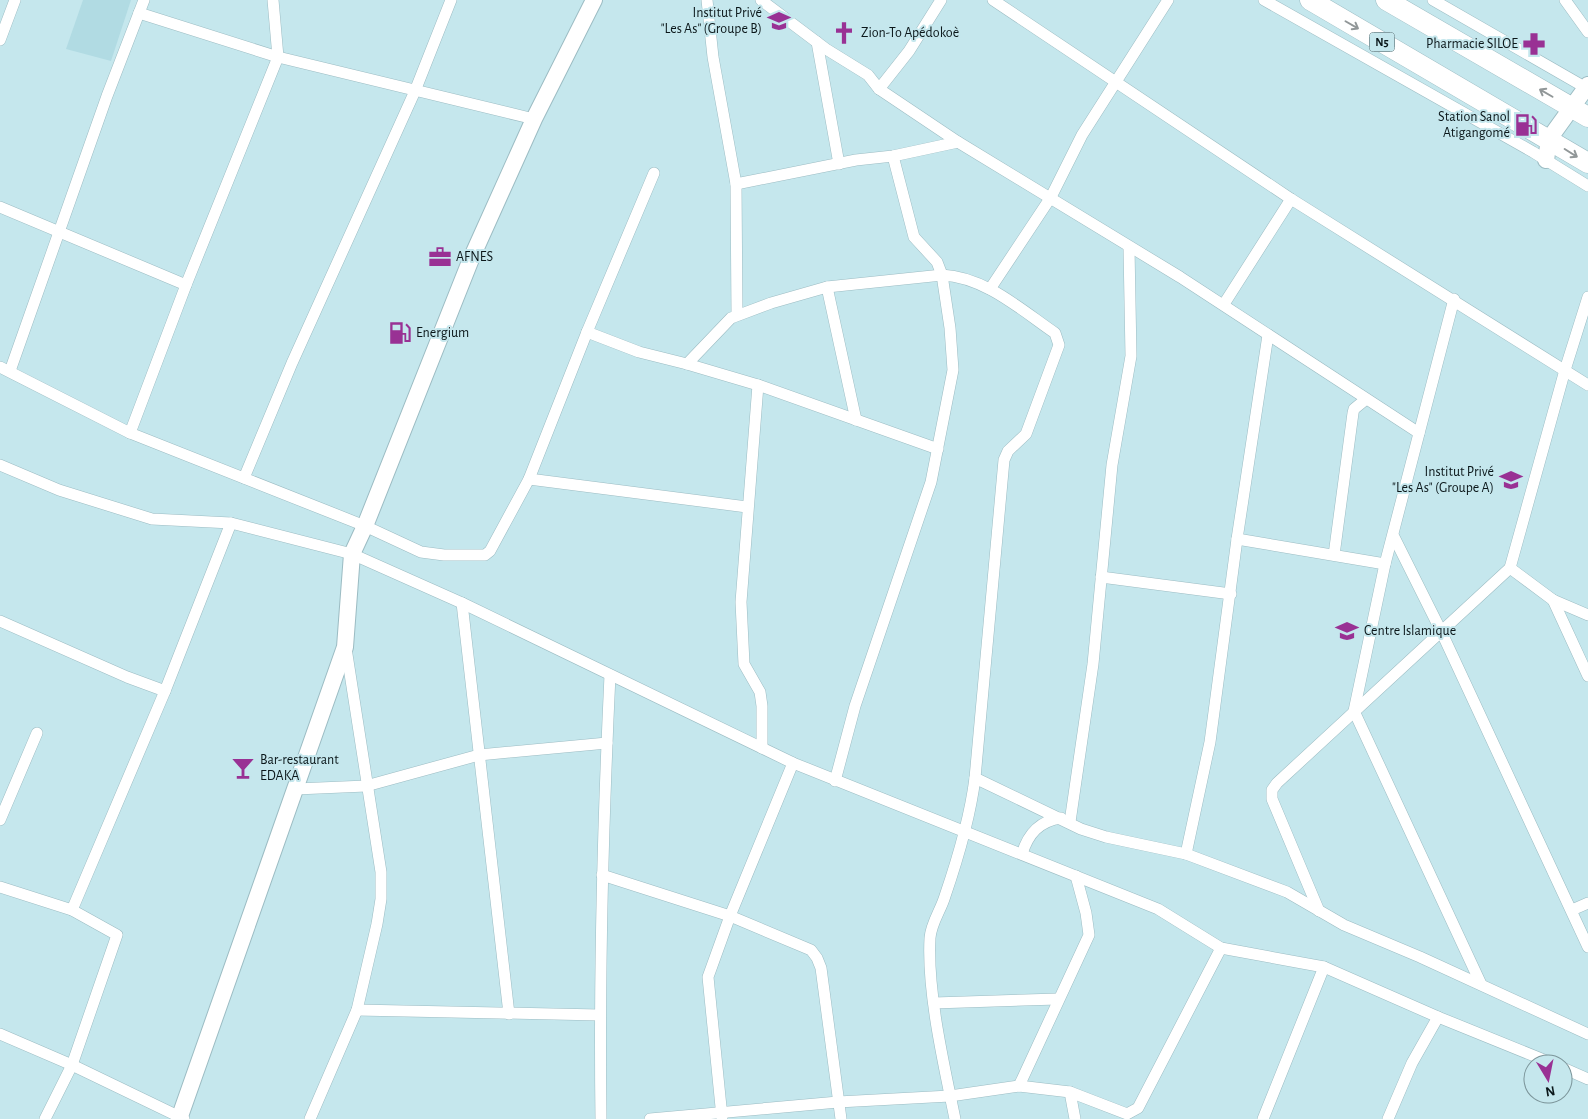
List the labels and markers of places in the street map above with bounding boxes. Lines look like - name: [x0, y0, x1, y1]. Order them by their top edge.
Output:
- place label: Institut Privé "Les As" (Groupe B): [661, 6, 762, 36]
- school or university icon: Institut Privé "Les As" (Groupe B): [766, 8, 792, 34]
- church icon: Zion-To Apédokoè: [831, 20, 857, 46]
- place label: Zion-To Apédokoè: [861, 26, 959, 40]
- pharmacy icon: Pharmacie SILOE: [1521, 31, 1547, 57]
- place label: Pharmacie SILOE: [1426, 37, 1518, 51]
- place label: Station Sanol Atigangomé: [1438, 110, 1510, 140]
- fuel station icon: Station Sanol Atigangomé: [1513, 112, 1539, 138]
- office icon: AFNES: [427, 244, 453, 270]
- place label: AFNES: [456, 250, 493, 264]
- fuel station icon: Energium: [387, 320, 413, 346]
- place label: Energium: [416, 326, 469, 340]
- place label: Institut Privé "Les As" (Groupe A): [1392, 465, 1494, 495]
- school or university icon: Institut Privé "Les As" (Groupe A): [1498, 467, 1524, 493]
- school or university icon: Centre Islamique: [1334, 618, 1360, 644]
- place label: Centre Islamique: [1364, 624, 1456, 638]
- place label: Bar-restaurant EDAKA: [260, 753, 339, 783]
- bar icon: Bar-restaurant EDAKA: [230, 755, 256, 781]

